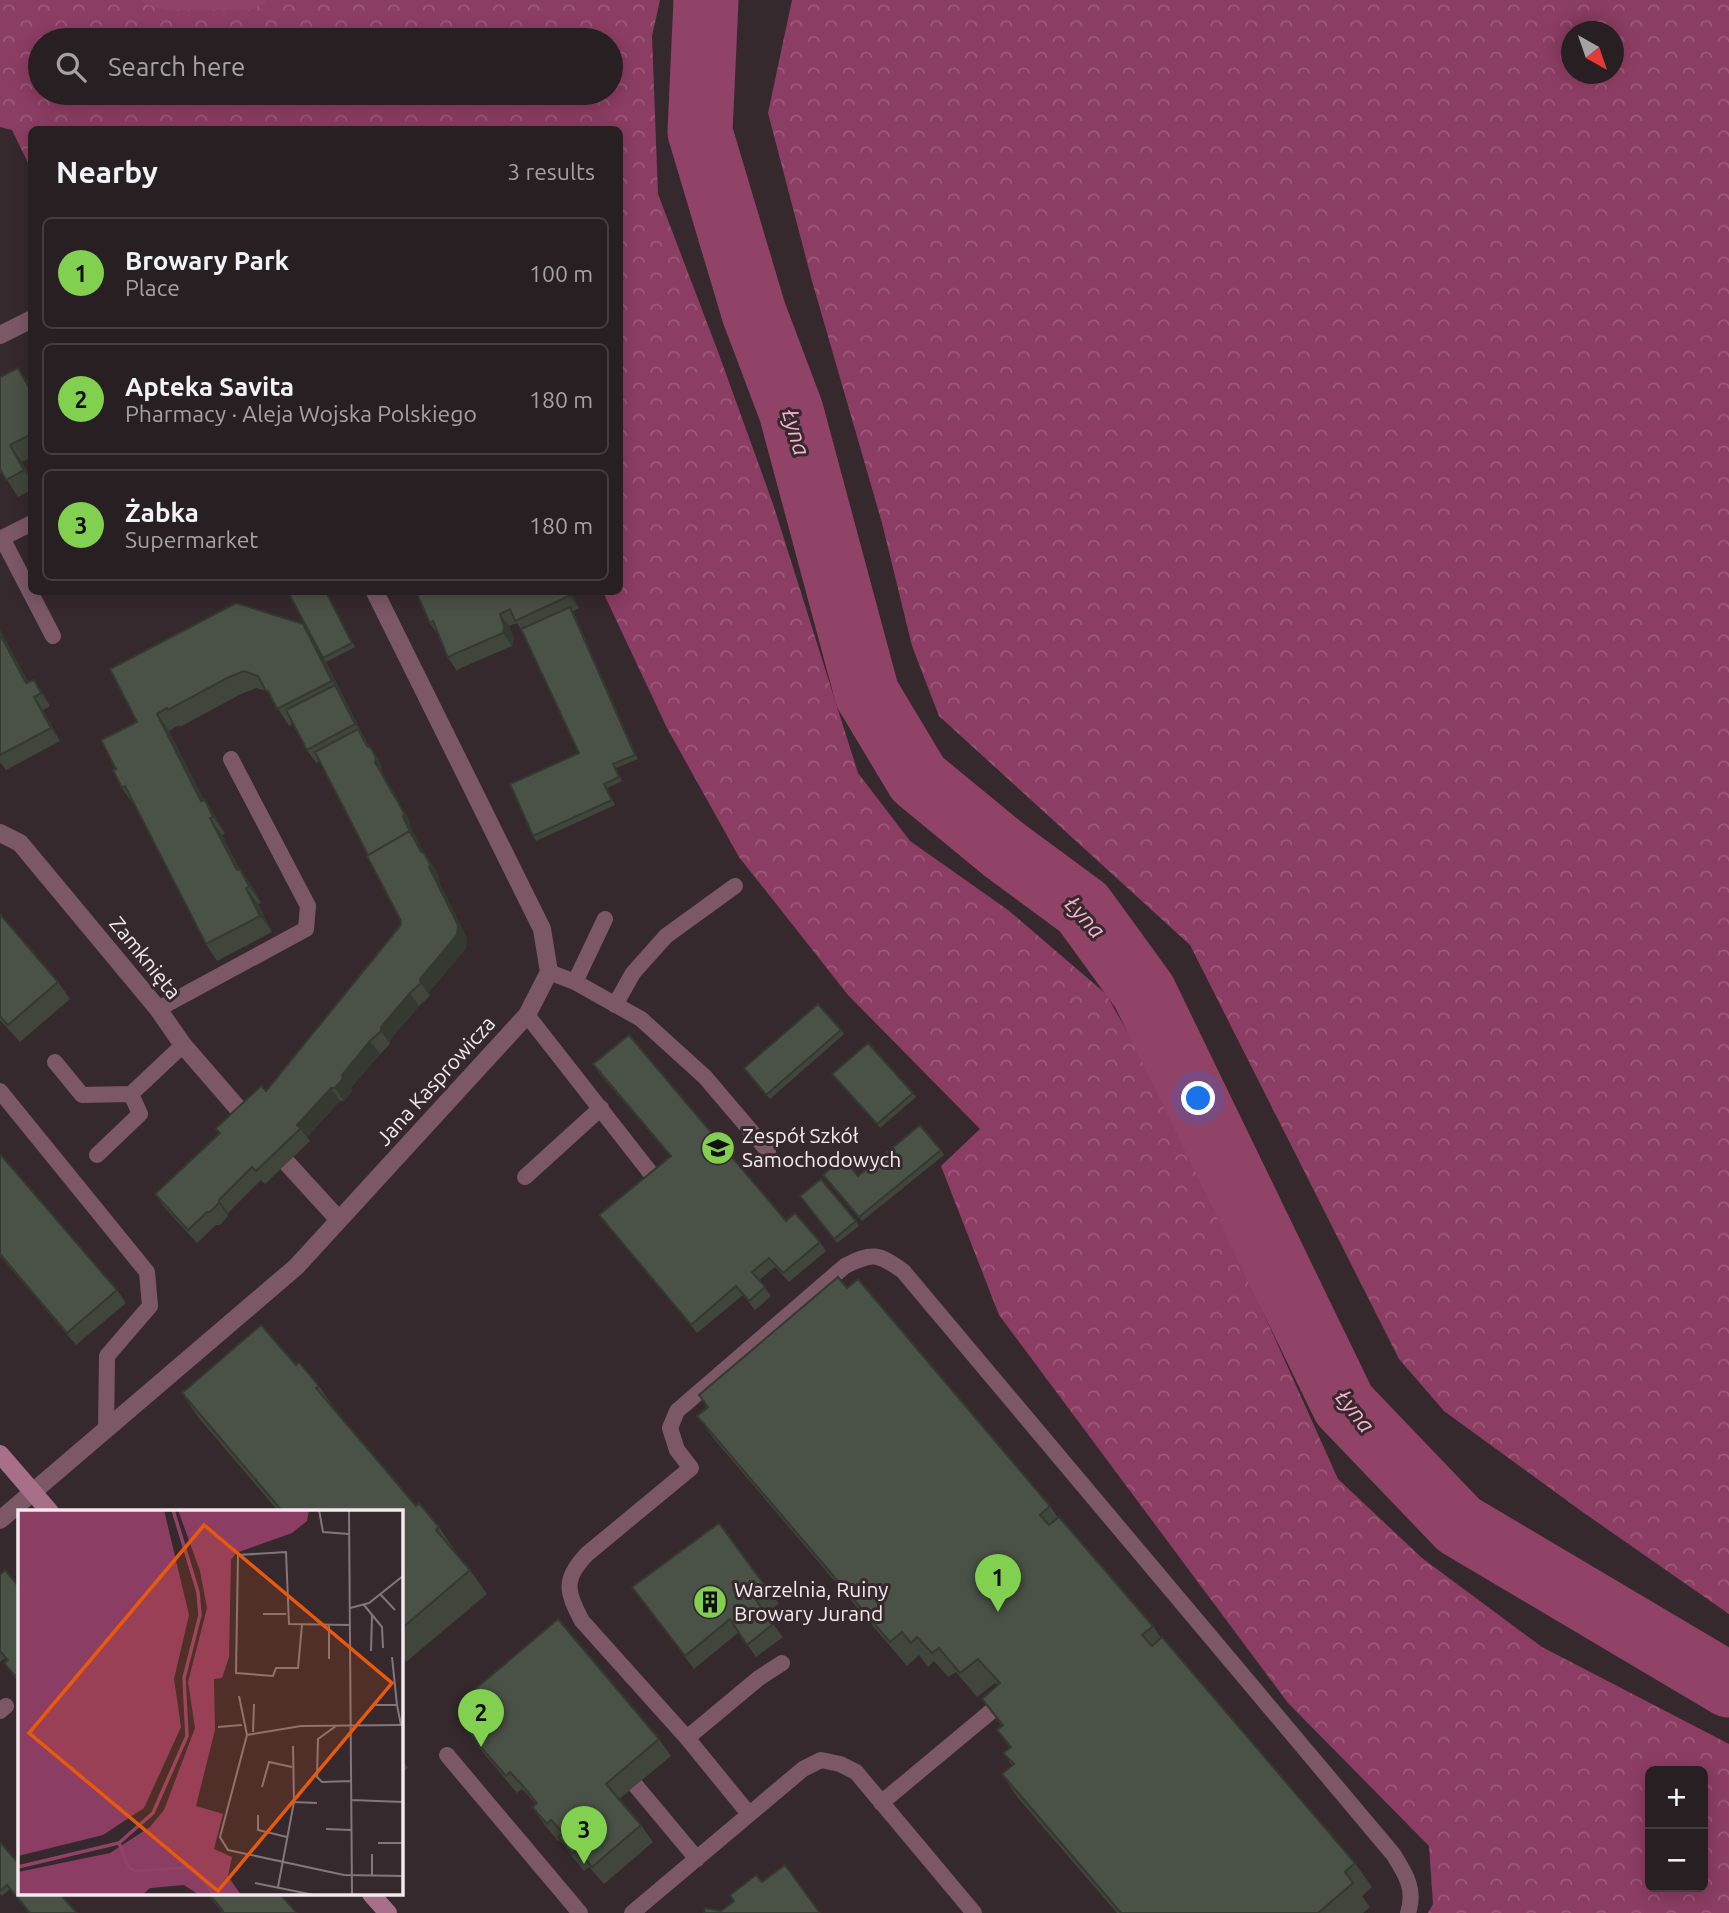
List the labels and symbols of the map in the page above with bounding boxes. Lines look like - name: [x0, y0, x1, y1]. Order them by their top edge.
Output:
- north arrow: [1561, 21, 1624, 84]
- water label: Łyna: [778, 406, 815, 458]
- water label: Łyna: [1060, 891, 1110, 943]
- street label: Zamknięta: [105, 911, 186, 1003]
- street label: Jana Kasprowicza: [371, 1011, 500, 1150]
- your location: [1181, 1081, 1215, 1115]
- place label: Zespół Szkół Samochodowych: [742, 1123, 901, 1171]
- school or university icon: Zespół Szkół Samochodowych: [699, 1129, 737, 1167]
- water label: Łyna: [1331, 1384, 1380, 1437]
- inset map: [18, 1510, 402, 1896]
- pin: 1: [975, 1554, 1021, 1612]
- place label: Warzelnia, Ruiny Browary Jurand: [734, 1577, 888, 1625]
- building icon: Warzelnia, Ruiny Browary Jurand: [691, 1583, 729, 1621]
- pin: 2: [458, 1689, 504, 1747]
- pin: 3: [561, 1806, 607, 1864]

